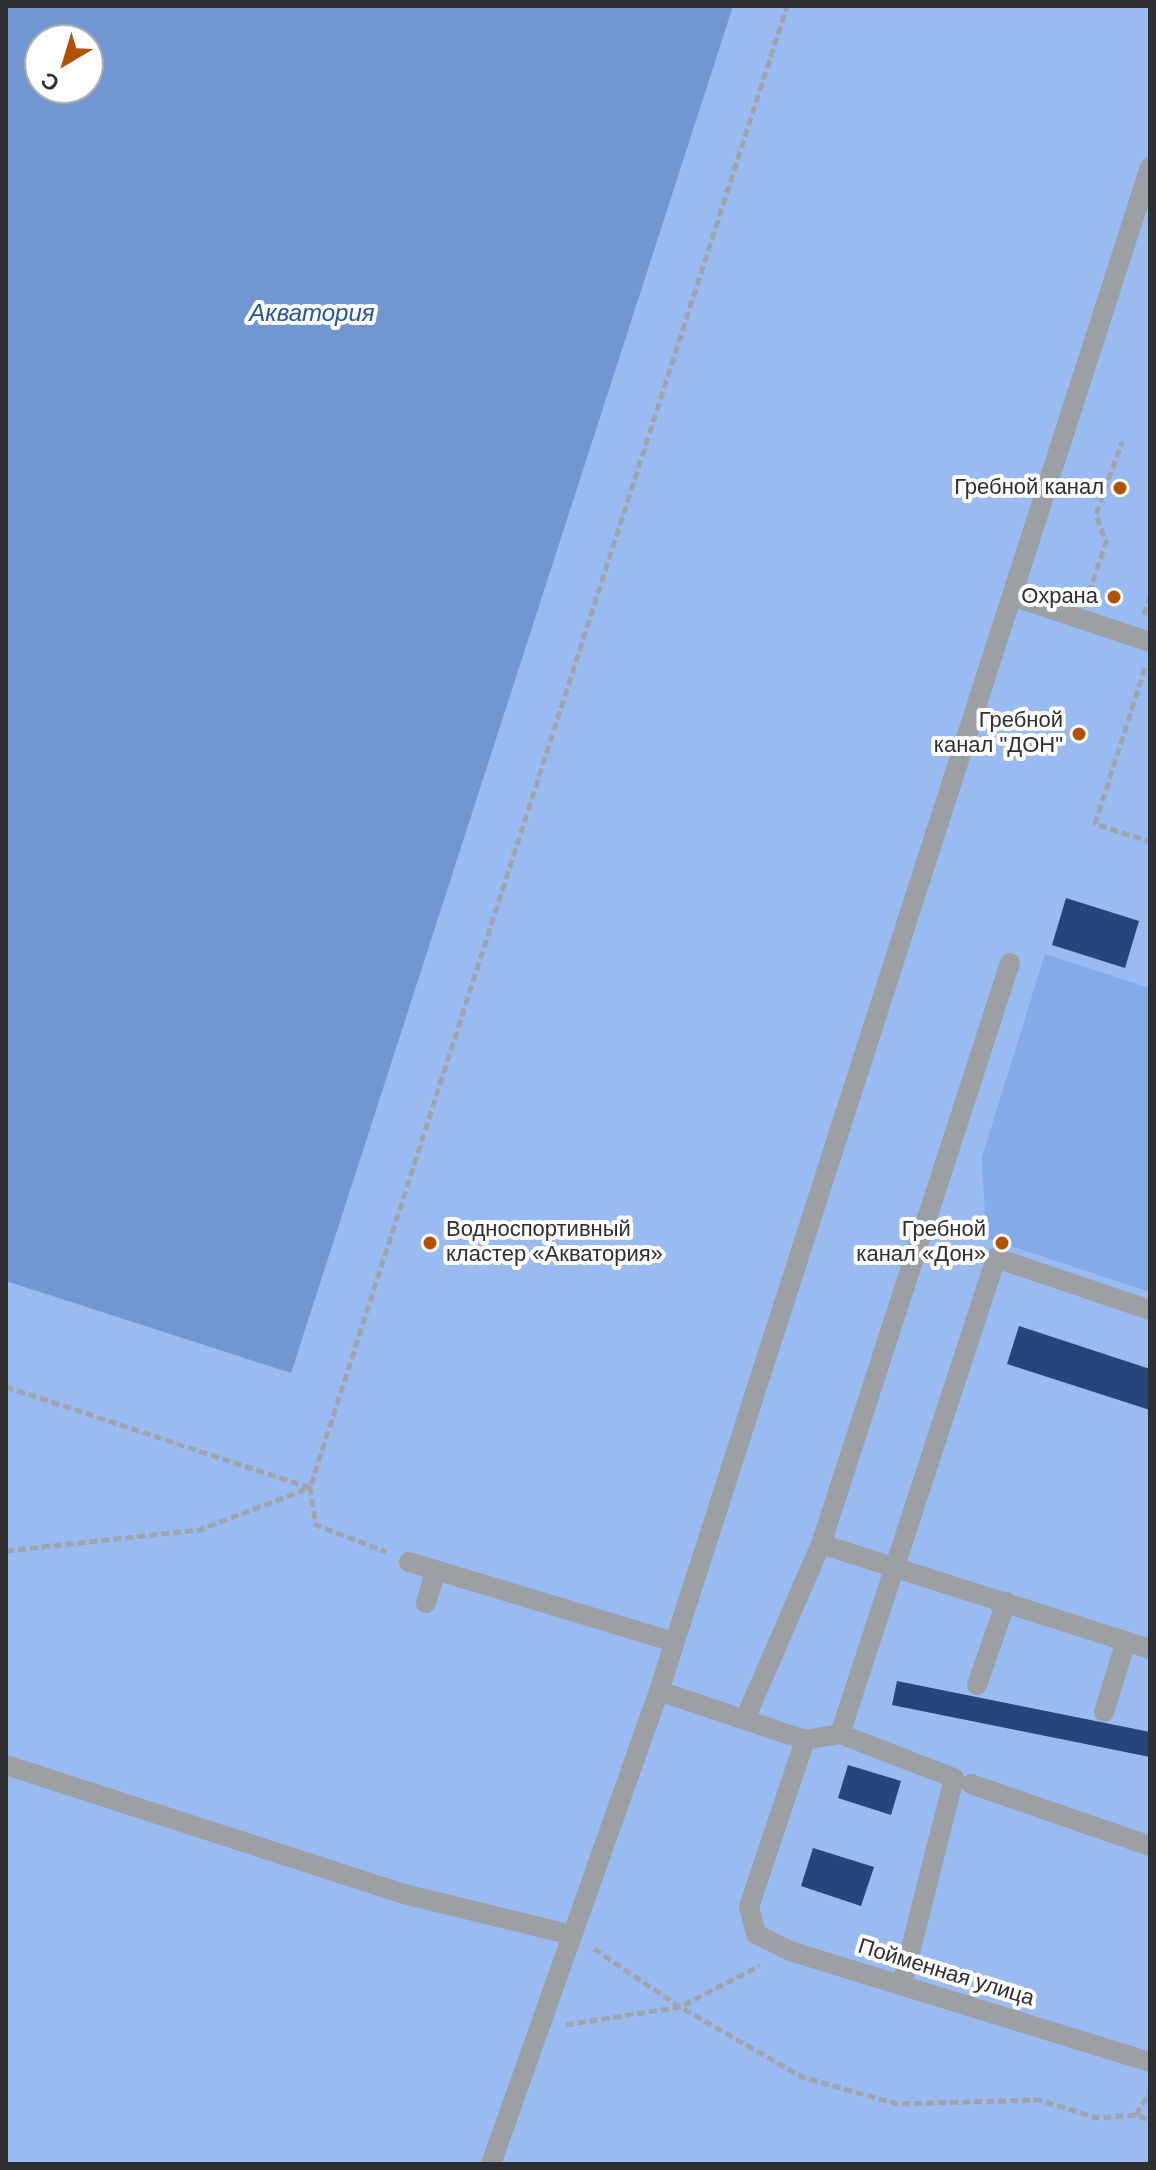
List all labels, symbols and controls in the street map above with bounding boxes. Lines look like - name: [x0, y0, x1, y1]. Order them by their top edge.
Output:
- north arrow: [24, 24, 104, 104]
- text: С: [36, 67, 64, 96]
- water label: Акватория: [249, 300, 375, 328]
- place label: Гребной канал: [954, 475, 1104, 501]
- marker: Гребной канал: [1111, 479, 1129, 497]
- place label: Охрана: [1021, 584, 1098, 610]
- marker: Охрана: [1105, 588, 1123, 606]
- place label: Гребной канал "ДОН": [934, 708, 1063, 760]
- marker: Гребной канал "ДОН": [1070, 725, 1088, 743]
- place label: Водноспортивный кластер «Акватория»: [446, 1217, 663, 1268]
- place label: Гребной канал «Дон»: [856, 1217, 986, 1268]
- marker: Водноспортивный кластер «Акватория»: [421, 1234, 439, 1252]
- marker: Гребной канал «Дон»: [993, 1234, 1011, 1252]
- street label: Пойменная улица: [855, 1934, 1037, 2012]

